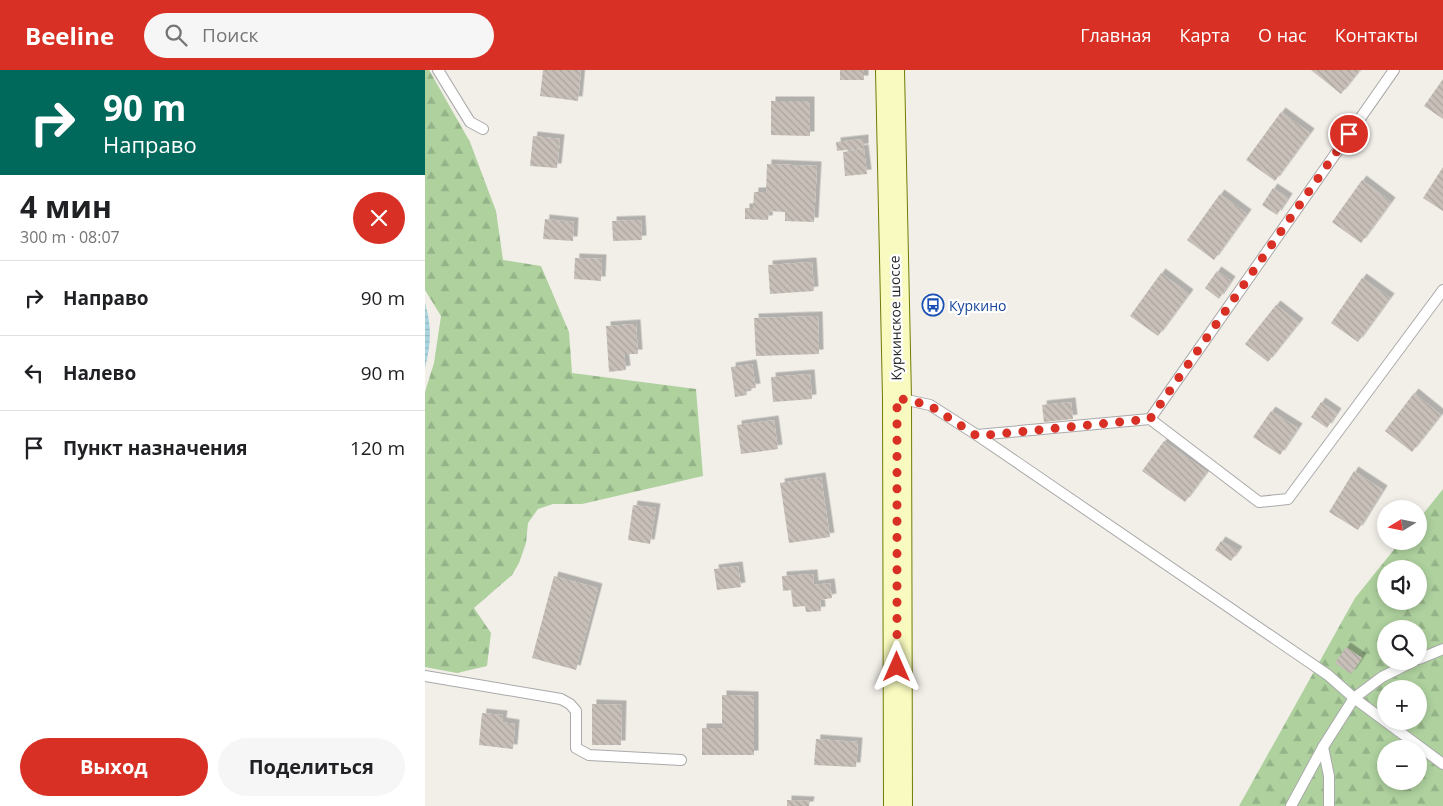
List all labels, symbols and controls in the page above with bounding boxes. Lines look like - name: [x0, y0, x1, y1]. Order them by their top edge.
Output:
- search box: [144, 13, 494, 58]
- text: Beeline: [25, 19, 114, 52]
- icon: search: [162, 21, 190, 49]
- text: Поиск: [202, 22, 258, 48]
- text: Главная: [1080, 23, 1152, 47]
- text: Карта: [1180, 23, 1230, 47]
- text: О нас: [1258, 23, 1307, 47]
- text: Контакты: [1335, 23, 1418, 47]
- text: 90 m: [103, 84, 186, 131]
- icon: right: [20, 90, 85, 155]
- pin: [1328, 113, 1370, 155]
- icon: arrive: [1335, 120, 1363, 148]
- text: Направо: [103, 129, 197, 159]
- text: 4 мин: [20, 186, 112, 227]
- button: close: [353, 192, 405, 244]
- text: 300 m · 08:07: [20, 226, 120, 248]
- street label: Куркинское шоссе: [884, 255, 906, 381]
- icon: right: [20, 284, 48, 312]
- text: Направо: [63, 285, 149, 311]
- text: 90 m: [361, 285, 405, 311]
- bus stop icon: Куркино: [921, 293, 945, 317]
- place label: Куркино: [949, 296, 1007, 315]
- icon: left: [20, 359, 48, 387]
- text: Налево: [63, 360, 136, 386]
- text: 90 m: [361, 360, 405, 386]
- icon: arrive: [20, 434, 48, 462]
- text: Пункт назначения: [63, 435, 248, 461]
- text: 120 m: [350, 435, 405, 461]
- north arrow: [1377, 500, 1427, 550]
- map controls: [1377, 500, 1427, 790]
- button: sound: [1377, 560, 1427, 610]
- button: search: [1377, 620, 1427, 670]
- position arrow: [870, 640, 922, 692]
- button: +: [1377, 680, 1427, 730]
- button: Выход: [20, 738, 208, 796]
- button: Поделиться: [218, 738, 405, 796]
- button: −: [1377, 740, 1427, 790]

